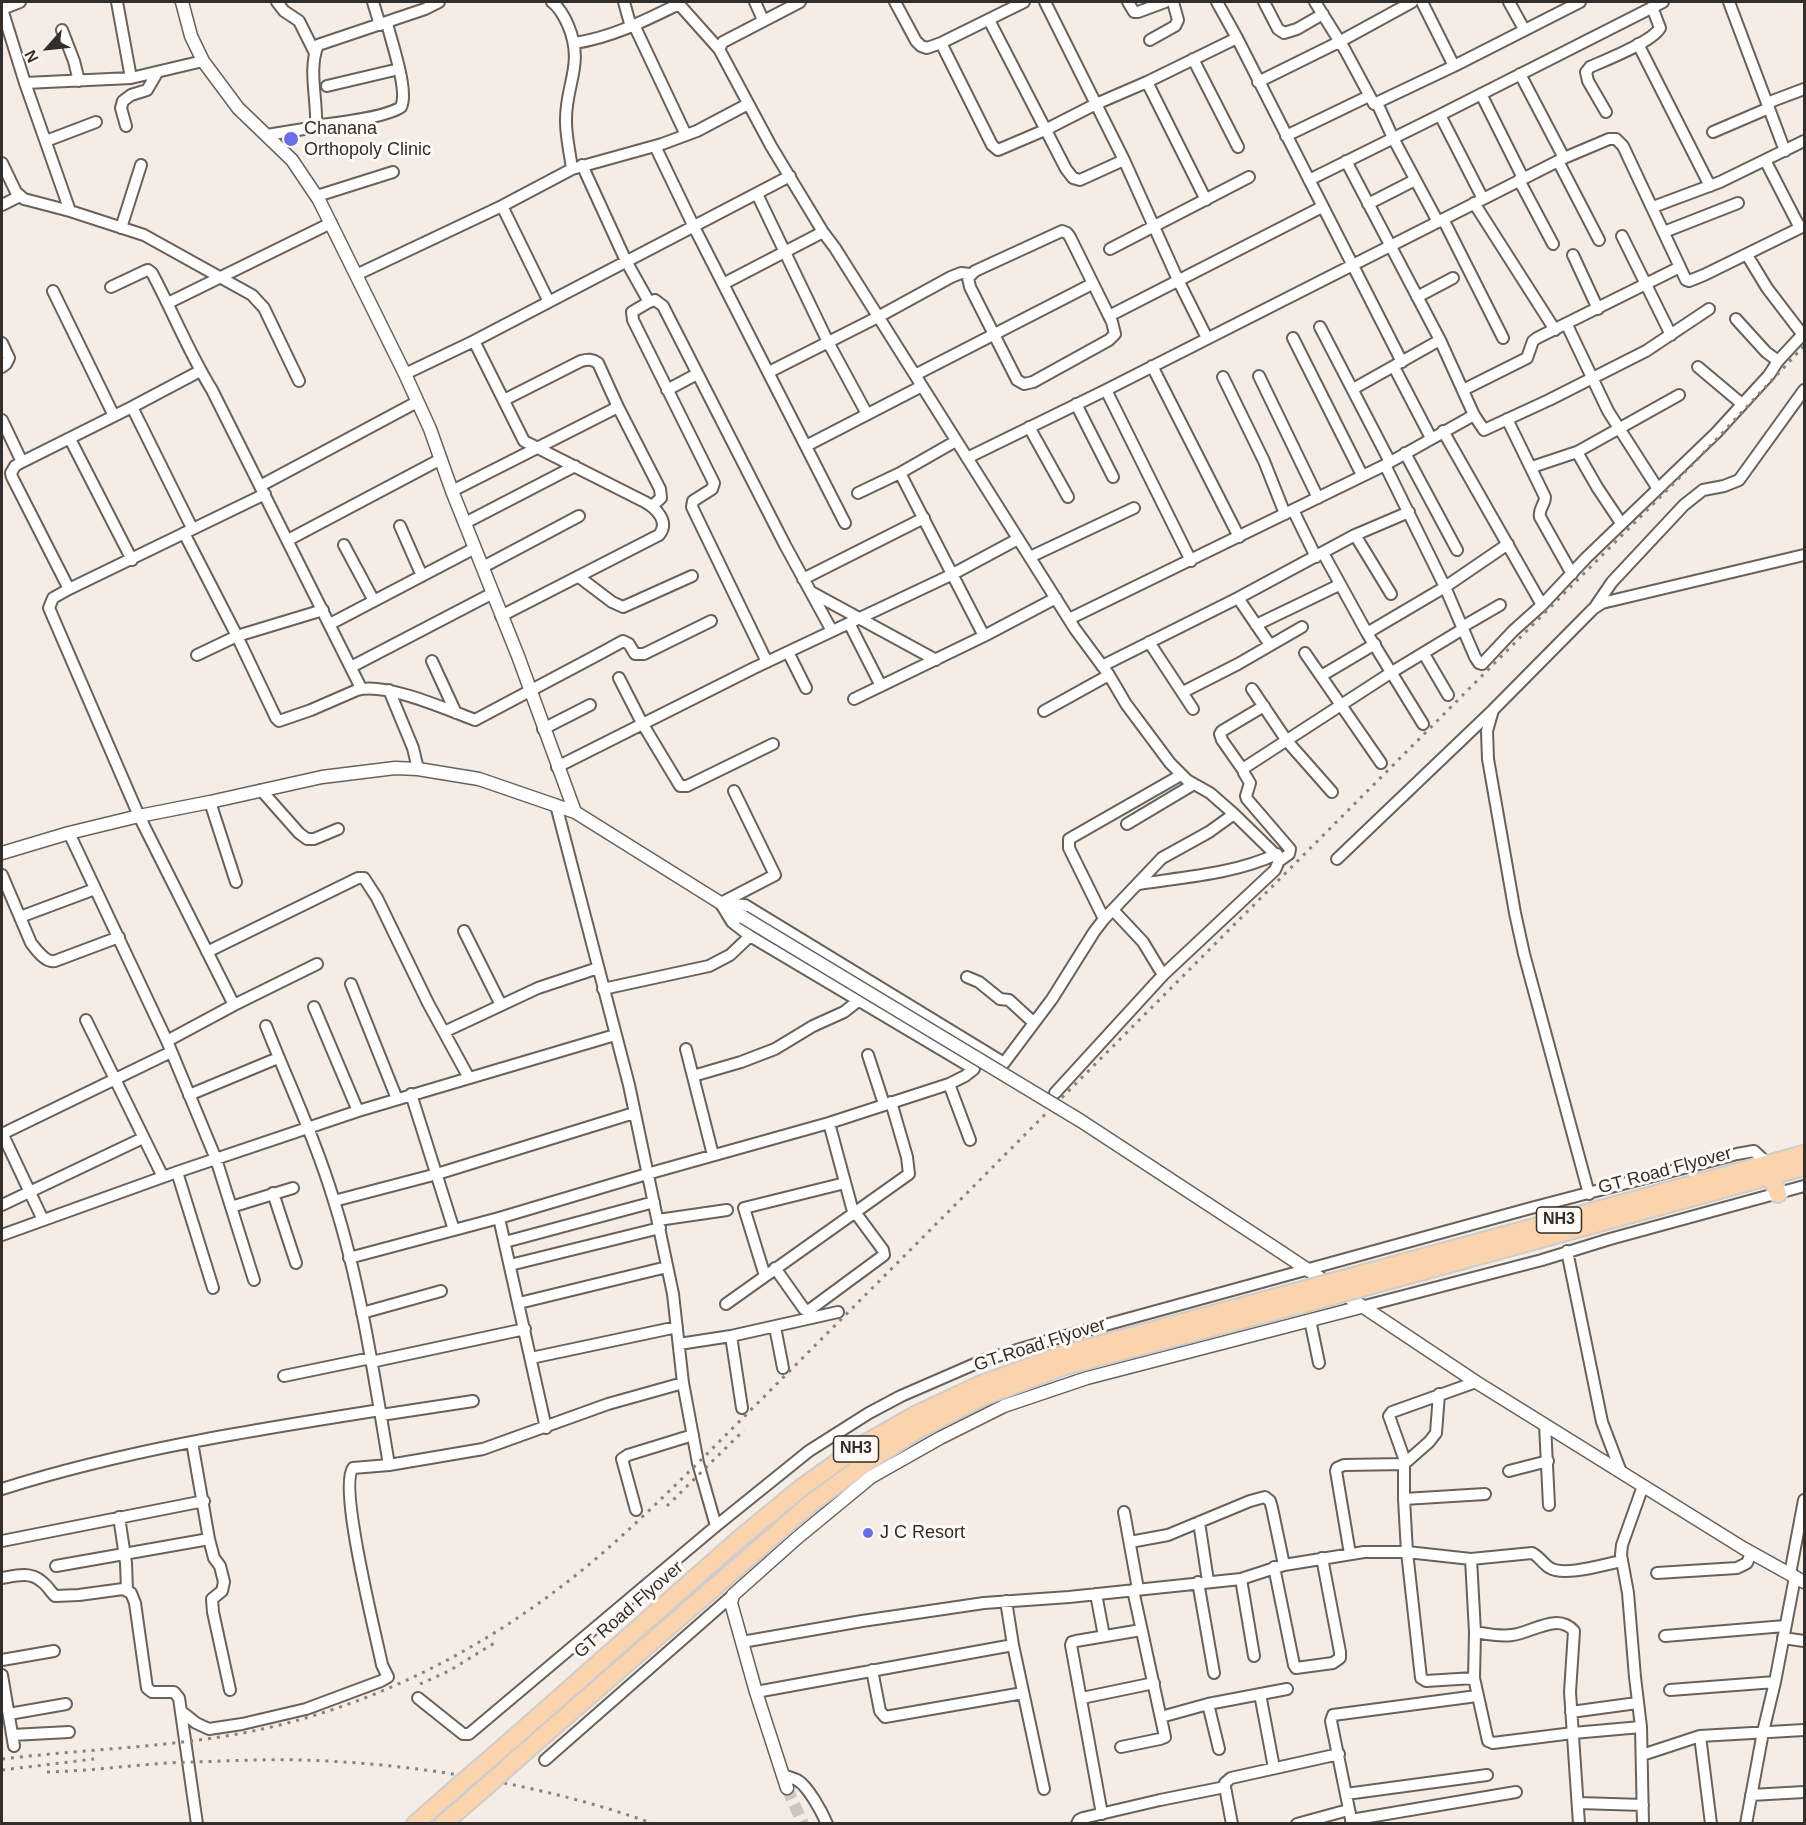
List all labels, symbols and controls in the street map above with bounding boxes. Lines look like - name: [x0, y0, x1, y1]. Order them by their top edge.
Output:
- north arrow: [18, 18, 78, 78]
- text: N: [21, 47, 42, 65]
- place label: Chanana Orthopoly Clinic: [304, 118, 431, 160]
- marker: Chanana Orthopoly Clinic: [282, 130, 300, 148]
- street label: GT Road Flyover: [1596, 1143, 1734, 1199]
- road number: NH3: [1536, 1207, 1582, 1233]
- street label: GT Road Flyover: [971, 1314, 1109, 1376]
- road number: NH3: [834, 1436, 878, 1462]
- place label: J C Resort: [880, 1522, 965, 1544]
- marker: J C Resort: [861, 1526, 875, 1540]
- street label: GT Road Flyover: [570, 1557, 688, 1663]

